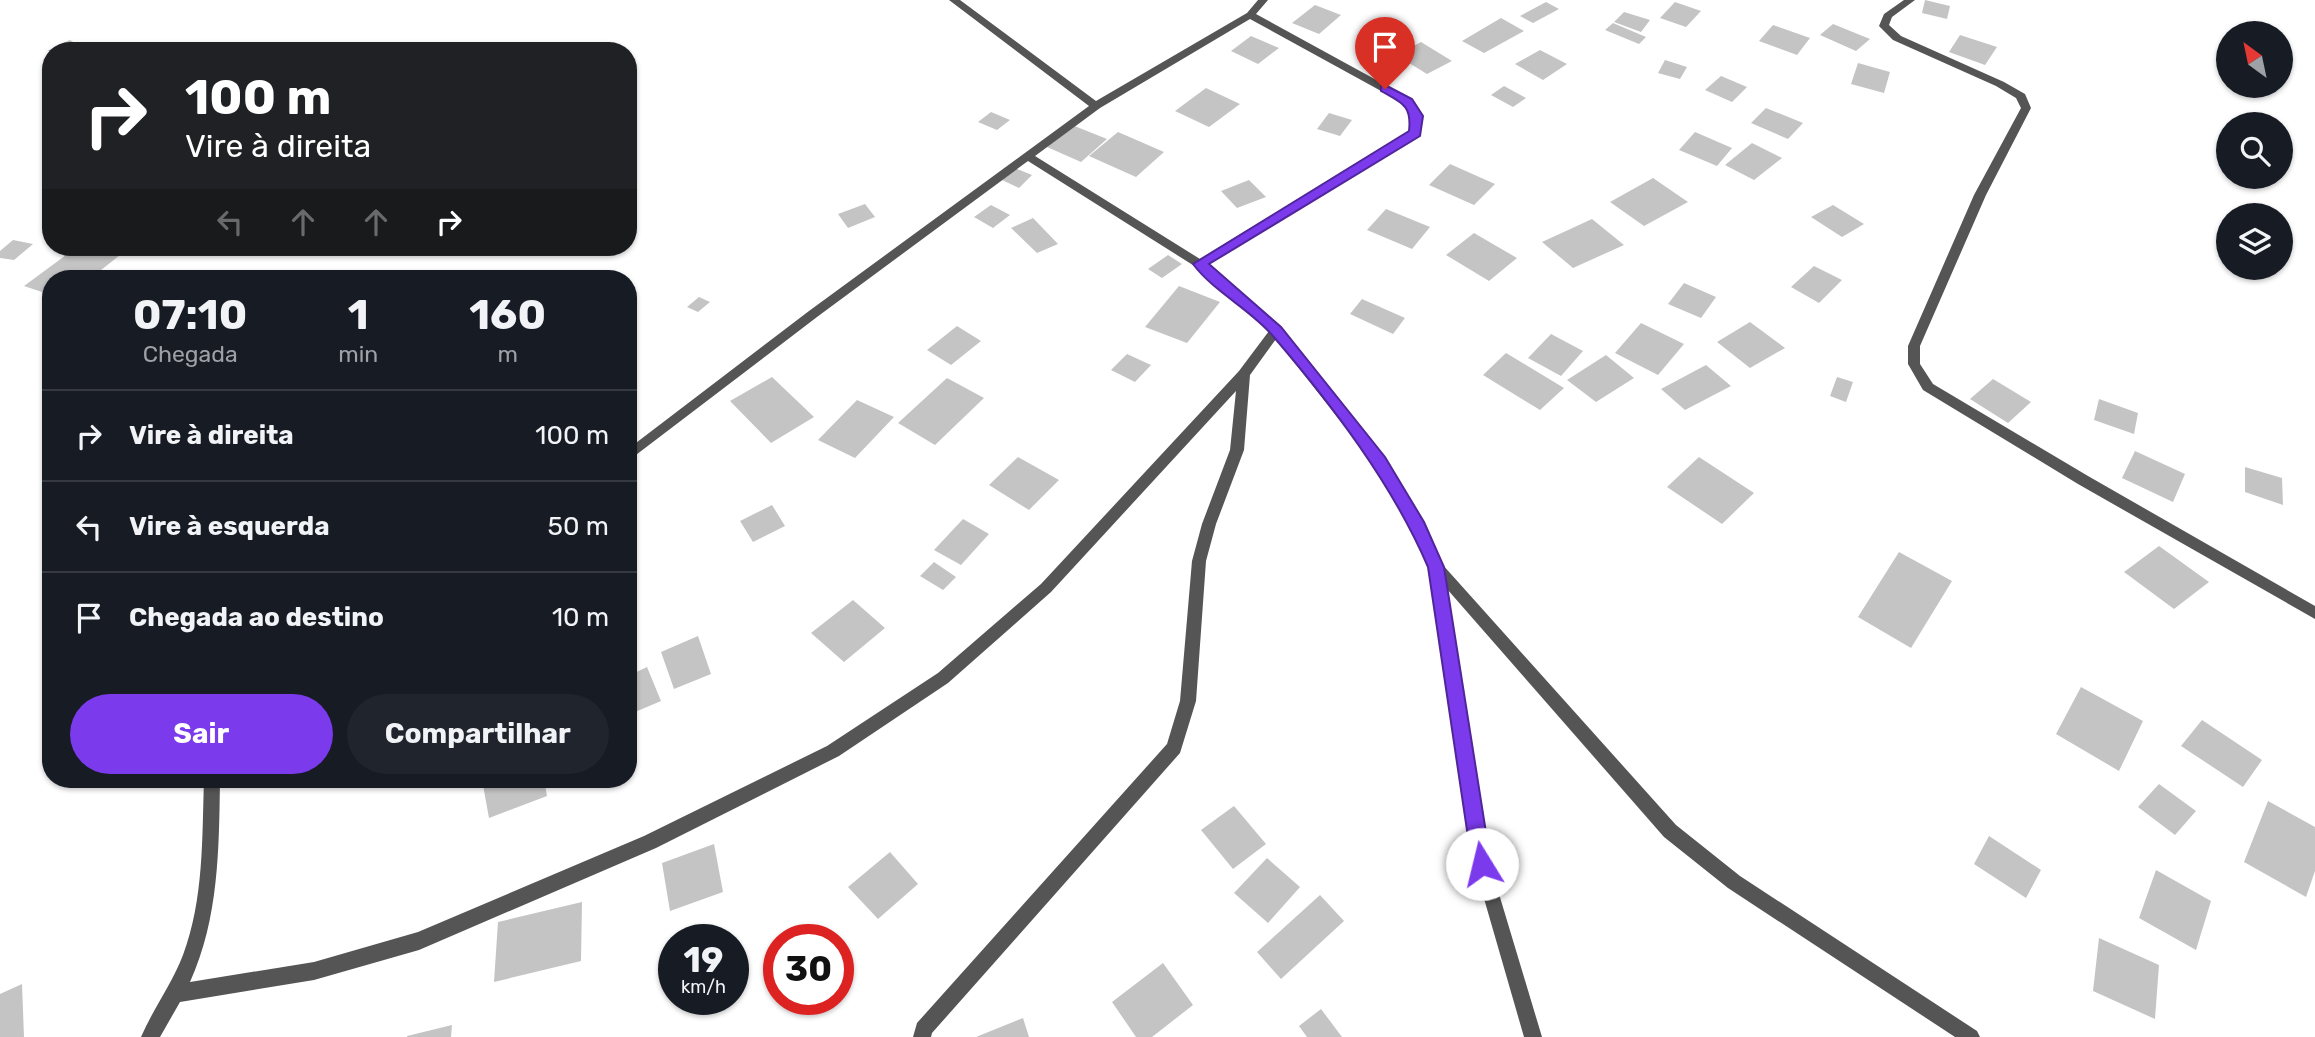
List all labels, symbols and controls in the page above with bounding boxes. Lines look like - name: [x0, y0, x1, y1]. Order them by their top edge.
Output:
- pin: [1355, 17, 1415, 89]
- north arrow: [2216, 21, 2292, 98]
- map controls: [2216, 21, 2293, 280]
- icon: arrive: [1366, 28, 1404, 66]
- text: 100 m: [185, 68, 331, 126]
- icon: right: [70, 70, 161, 161]
- button: search: [2216, 112, 2293, 189]
- text: Vire à direita: [185, 127, 371, 165]
- icon: left: [211, 203, 249, 241]
- icon: ahead: [284, 203, 322, 241]
- icon: ahead: [357, 203, 395, 241]
- icon: right: [430, 203, 468, 241]
- button: layers: [2216, 203, 2293, 280]
- text: 07:10: [133, 290, 247, 340]
- text: 1: [348, 290, 369, 340]
- text: 160: [469, 290, 546, 340]
- text: Chegada: [143, 340, 238, 368]
- text: min: [338, 340, 378, 368]
- text: m: [497, 340, 518, 368]
- icon: right: [70, 417, 108, 455]
- text: Vire à direita: [129, 420, 294, 451]
- text: 100 m: [535, 420, 609, 451]
- icon: left: [70, 508, 108, 546]
- text: Vire à esquerda: [129, 511, 330, 542]
- text: 50 m: [548, 511, 609, 542]
- icon: arrive: [70, 599, 108, 637]
- text: Chegada ao destino: [129, 602, 384, 633]
- text: 10 m: [552, 602, 609, 633]
- button: Sair: [70, 694, 333, 774]
- button: Compartilhar: [347, 694, 609, 774]
- position arrow: [1445, 827, 1519, 901]
- speed limit sign: 30: [763, 924, 854, 1015]
- text: 19: [684, 939, 723, 981]
- text: km/h: [681, 976, 726, 998]

